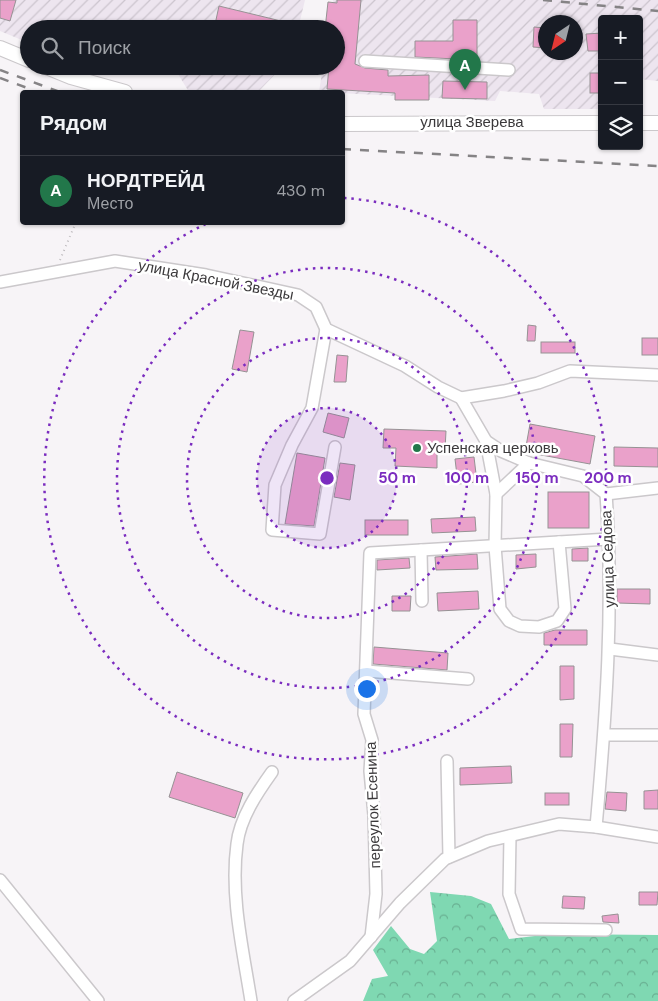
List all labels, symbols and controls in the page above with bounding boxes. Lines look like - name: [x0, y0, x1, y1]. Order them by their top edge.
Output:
- north arrow: [538, 15, 583, 60]
- map controls: [598, 15, 643, 150]
- button: +: [598, 15, 643, 60]
- search box: [20, 20, 345, 75]
- icon: search: [38, 34, 66, 62]
- text: Поиск: [78, 35, 131, 60]
- pin: A: [449, 49, 481, 90]
- button: −: [598, 60, 643, 105]
- button: layers: [598, 105, 643, 150]
- text: Рядом: [40, 109, 107, 137]
- street label: улица Зверева: [420, 112, 524, 132]
- text: НОРДТРЕЙД: [87, 168, 205, 193]
- text: A: [50, 180, 62, 201]
- text: 430 m: [276, 180, 325, 201]
- text: Место: [87, 193, 133, 214]
- street label: улица Красной Звезды: [136, 255, 296, 305]
- place label: Успенская церковь: [427, 438, 559, 458]
- marker: Успенская церковь: [411, 442, 423, 454]
- text: 50 m: [378, 468, 416, 488]
- text: 100 m: [445, 468, 489, 488]
- text: 150 m: [516, 468, 559, 488]
- text: 200 m: [584, 468, 632, 488]
- centre of rings: [318, 469, 336, 487]
- street label: улица Седова: [596, 509, 620, 608]
- your location: [354, 676, 380, 702]
- street label: переулок Есенина: [361, 741, 385, 869]

